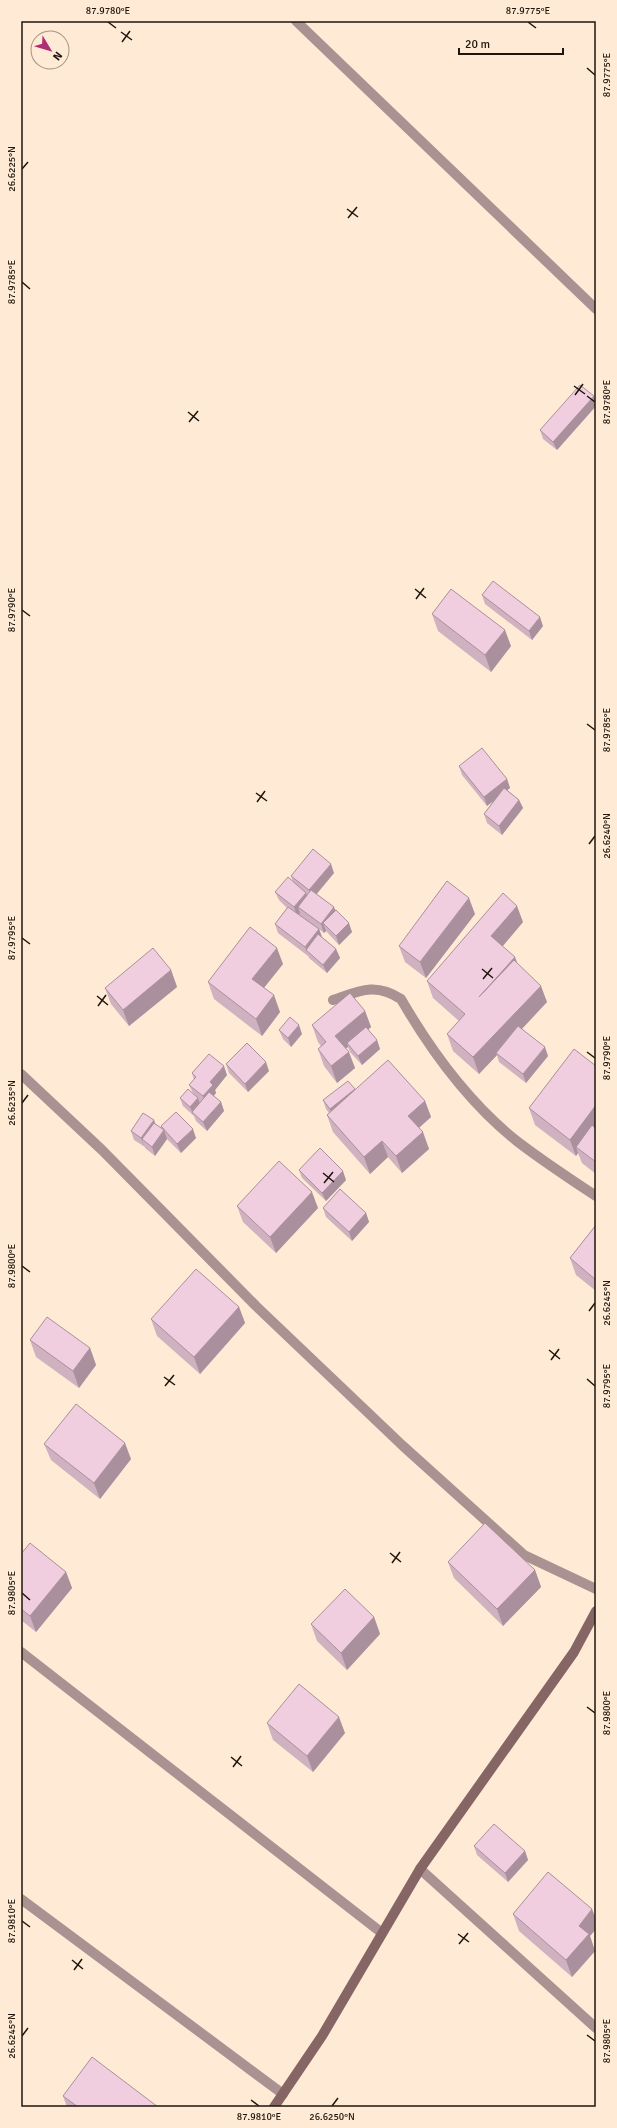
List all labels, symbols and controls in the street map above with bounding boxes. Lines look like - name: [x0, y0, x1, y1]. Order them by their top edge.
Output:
- text: 87.9780°E: [86, 5, 131, 17]
- text: 87.9775°E: [506, 5, 551, 17]
- north arrow: [30, 30, 70, 70]
- scale bar: [459, 30, 563, 56]
- text: 20 m: [465, 37, 490, 52]
- text: N: [50, 49, 65, 63]
- text: 87.9775°E: [601, 52, 613, 97]
- text: 26.6225°N: [6, 146, 18, 192]
- text: 87.9785°E: [6, 259, 18, 304]
- text: 87.9780°E: [601, 379, 613, 424]
- text: 87.9790°E: [6, 587, 18, 632]
- text: 87.9785°E: [601, 707, 613, 752]
- text: 26.6240°N: [601, 813, 613, 859]
- text: 87.9795°E: [6, 915, 18, 960]
- text: 87.9790°E: [601, 1035, 613, 1080]
- text: 26.6235°N: [6, 1080, 18, 1126]
- text: 87.9800°E: [6, 1243, 18, 1288]
- text: 26.6245°N: [601, 1280, 613, 1326]
- text: 87.9795°E: [601, 1363, 613, 1408]
- text: 87.9805°E: [6, 1570, 18, 1615]
- text: 87.9800°E: [601, 1690, 613, 1735]
- text: 87.9810°E: [6, 1898, 18, 1943]
- text: 26.6245°N: [6, 2013, 18, 2059]
- text: 87.9805°E: [601, 2018, 613, 2063]
- text: 87.9810°E: [237, 2111, 282, 2123]
- text: 26.6250°N: [309, 2111, 355, 2123]

